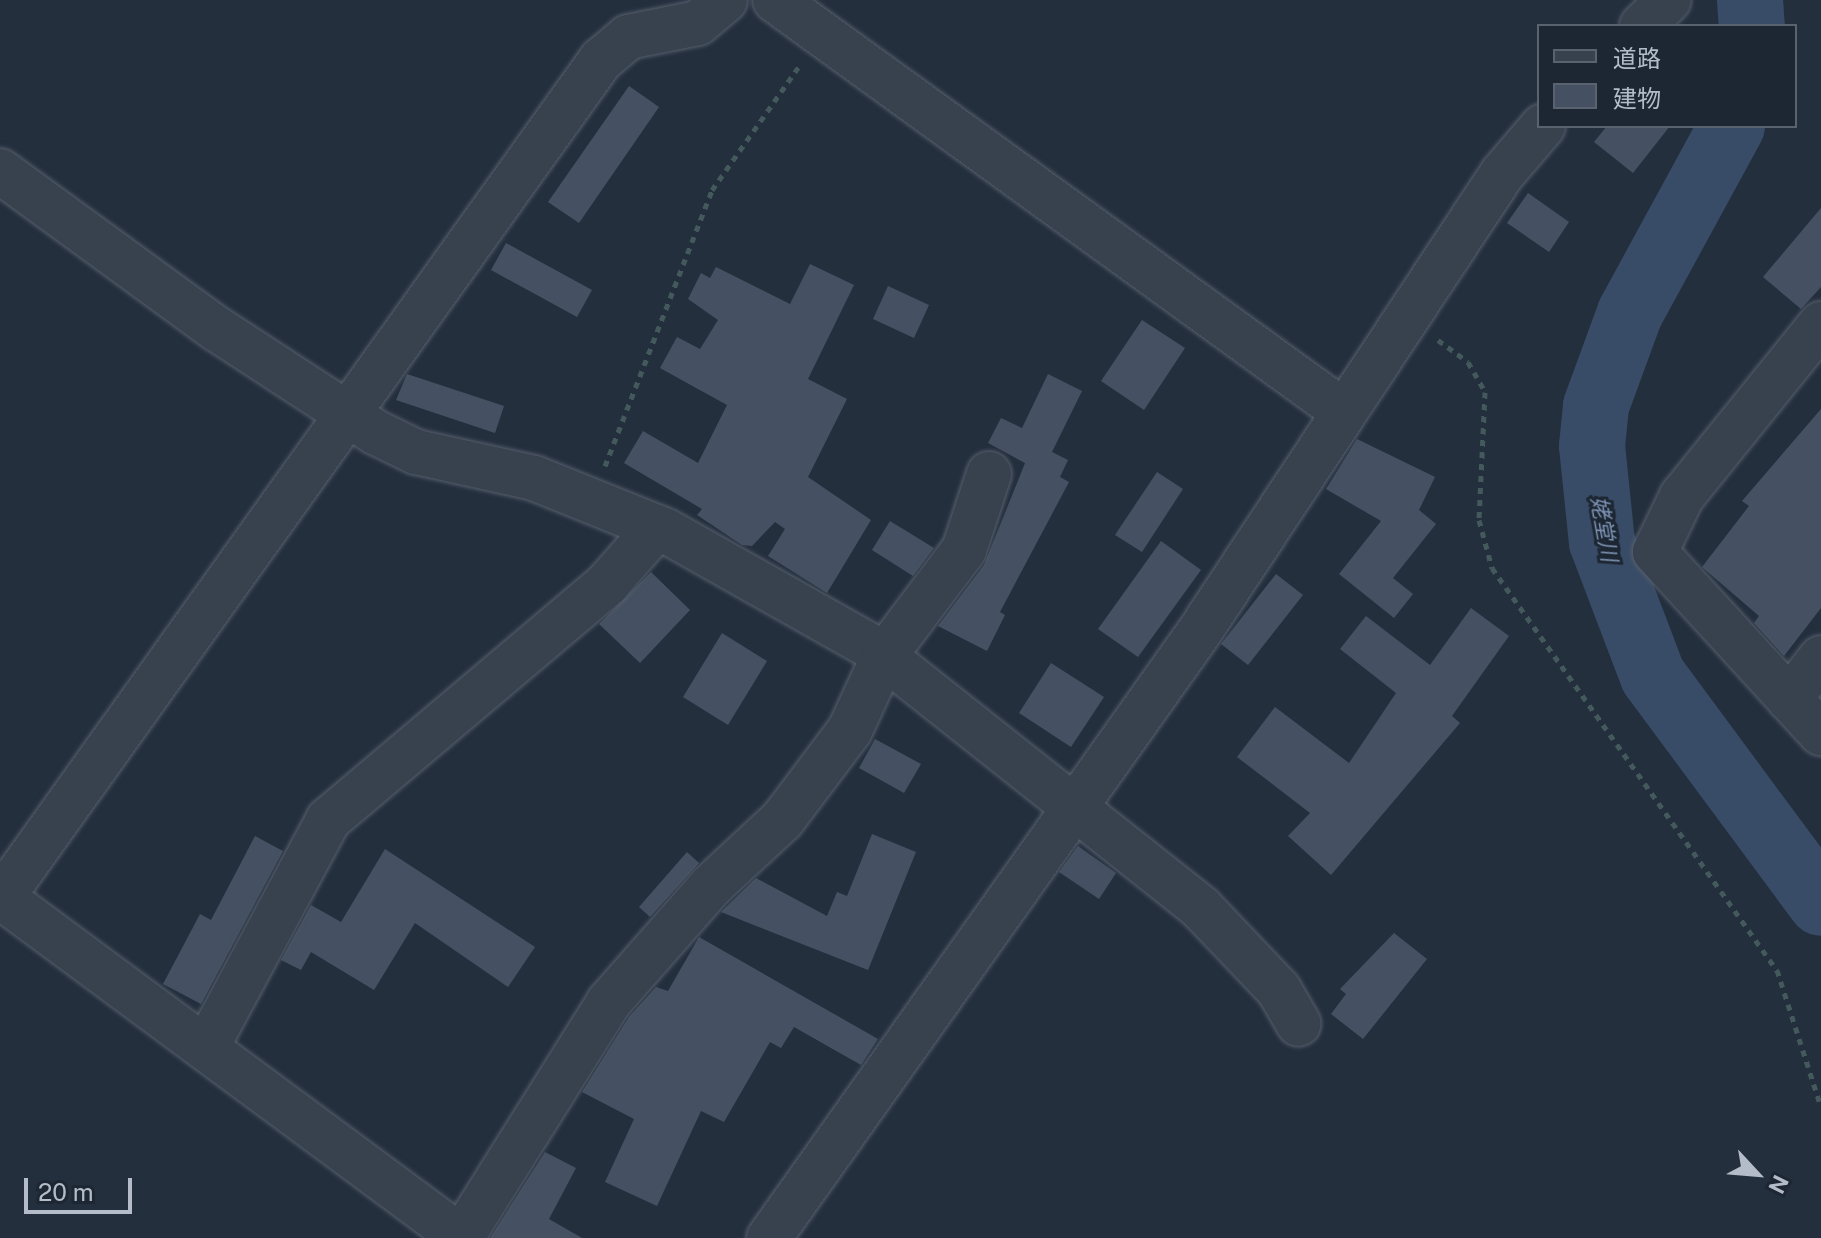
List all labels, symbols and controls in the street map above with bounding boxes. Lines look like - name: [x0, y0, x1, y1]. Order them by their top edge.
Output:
- legend: [1537, 24, 1797, 128]
- text: 道路: [1613, 44, 1661, 72]
- text: 建物: [1613, 84, 1661, 112]
- water label: 姥堂川: [1585, 494, 1623, 564]
- north arrow: [1717, 1134, 1797, 1214]
- scale bar: [28, 1162, 136, 1212]
- text: N: [1763, 1171, 1794, 1198]
- text: 20 m: [38, 1178, 94, 1206]

